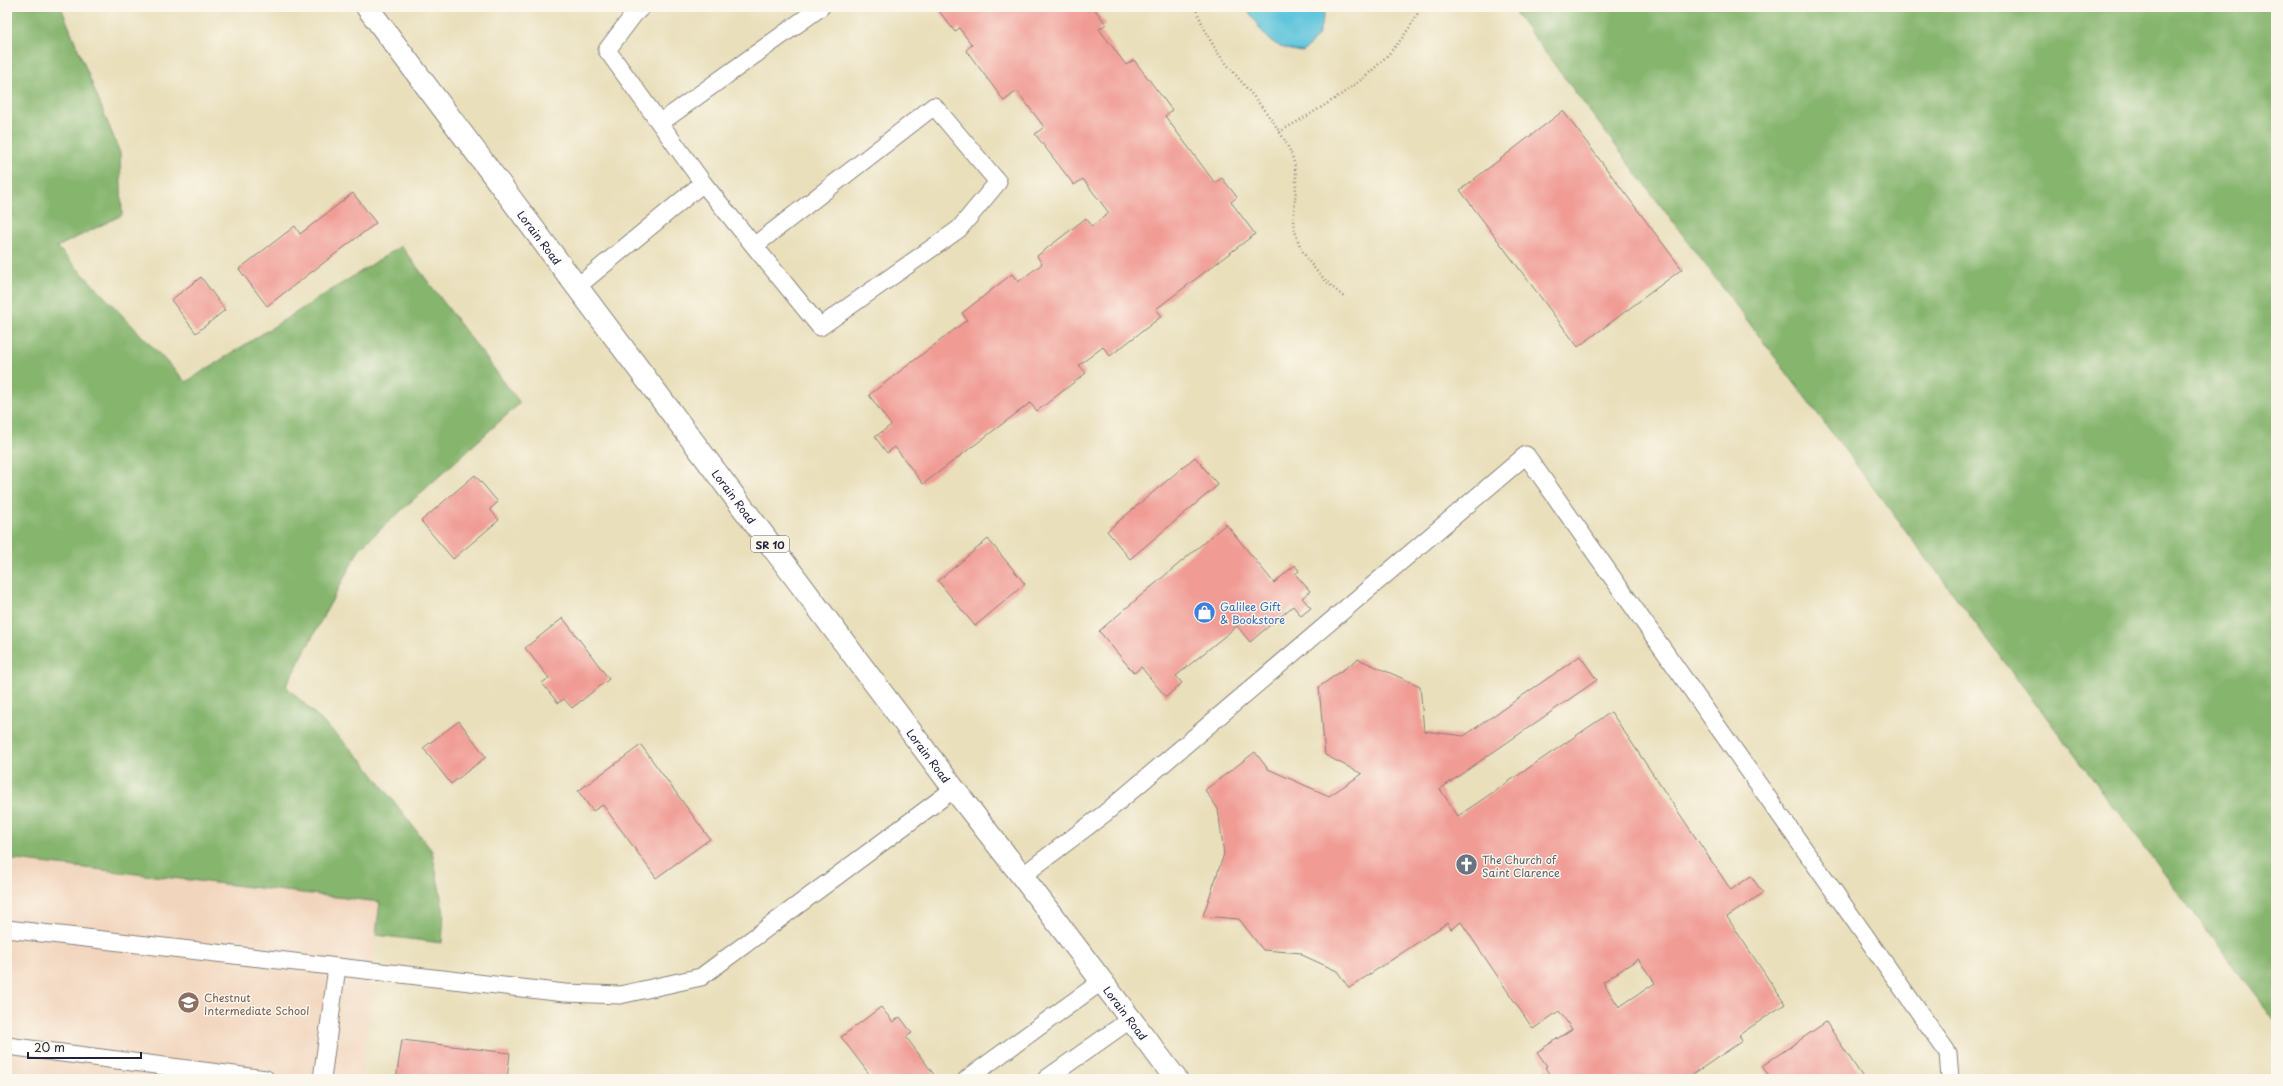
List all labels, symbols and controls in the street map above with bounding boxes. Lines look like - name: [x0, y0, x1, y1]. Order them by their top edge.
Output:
- street label: Lorain Road: [514, 207, 566, 268]
- street label: Lorain Road: [708, 466, 760, 527]
- road number: SR 10: [751, 536, 789, 552]
- place label: Galilee Gift & Bookstore: [1220, 598, 1285, 628]
- shop icon: Galilee Gift & Bookstore: [1191, 599, 1217, 625]
- street label: Lorain Road: [903, 725, 955, 786]
- place label: The Church of Saint Clarence: [1482, 851, 1560, 881]
- church icon: The Church of Saint Clarence: [1454, 852, 1480, 878]
- street label: Lorain Road: [1100, 982, 1152, 1044]
- place label: Chestnut Intermediate School: [204, 989, 309, 1019]
- school or university icon: Chestnut Intermediate School: [175, 990, 201, 1016]
- scale bar: [28, 1034, 141, 1060]
- text: 20 m: [34, 1038, 65, 1056]

